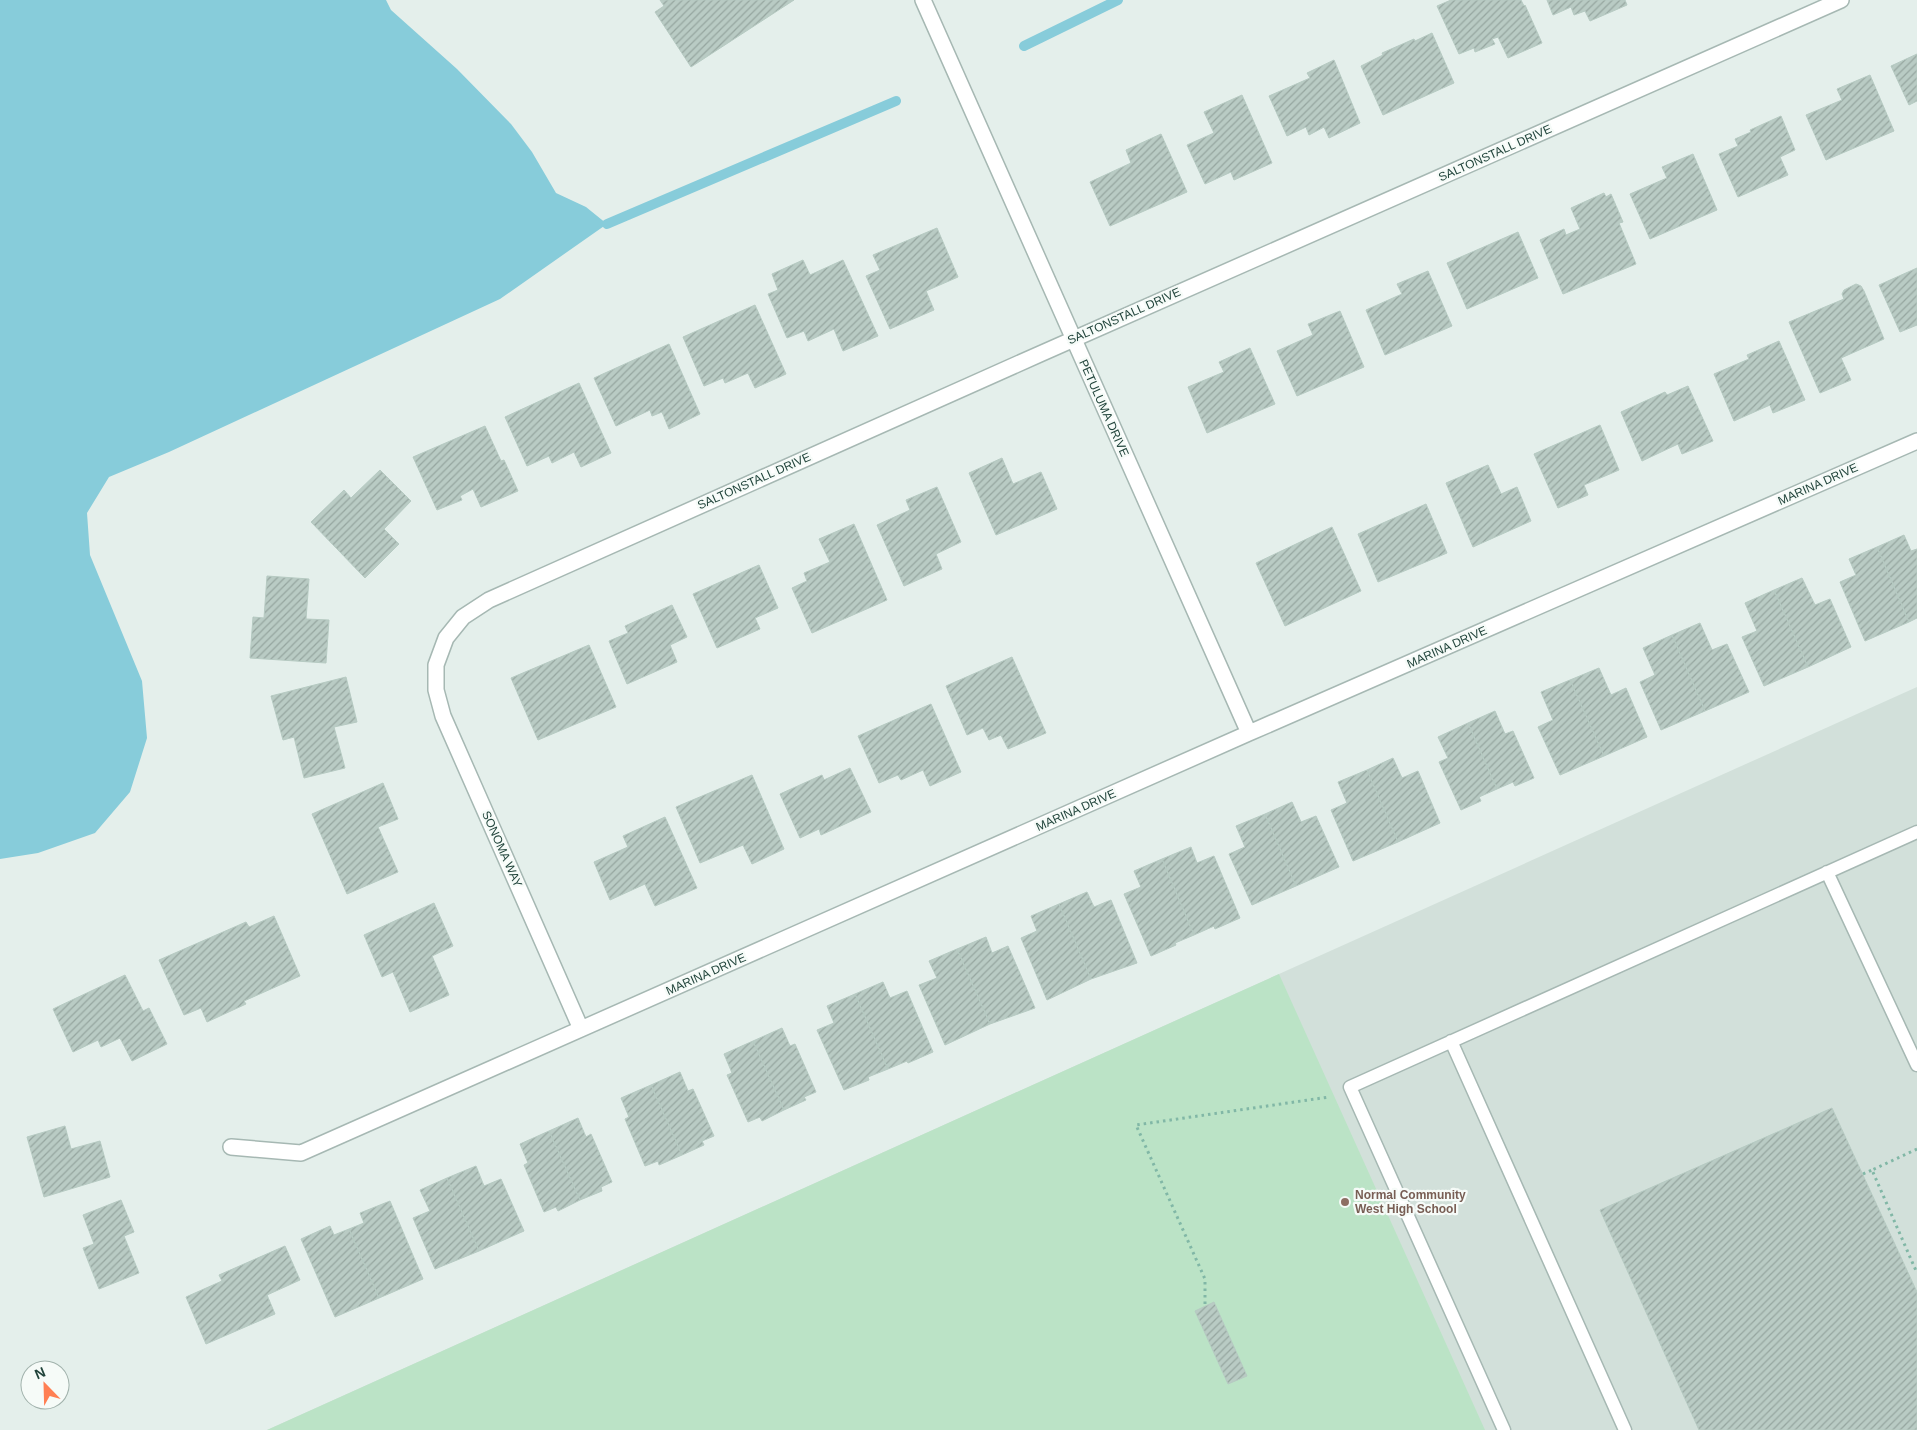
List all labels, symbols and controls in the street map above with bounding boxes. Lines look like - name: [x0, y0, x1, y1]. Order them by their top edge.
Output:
- street label: SALTONSTALL DRIVE: [1436, 122, 1554, 184]
- street label: SALTONSTALL DRIVE: [1065, 285, 1183, 347]
- street label: PETULUMA DRIVE: [1076, 357, 1132, 459]
- street label: SALTONSTALL DRIVE: [695, 450, 813, 512]
- street label: MARINA DRIVE: [1776, 460, 1860, 508]
- street label: MARINA DRIVE: [1405, 623, 1489, 671]
- street label: MARINA DRIVE: [1034, 786, 1118, 834]
- street label: SONOMA WAY: [479, 809, 525, 889]
- street label: MARINA DRIVE: [664, 950, 748, 998]
- place label: Normal Community West High School: [1355, 1188, 1466, 1216]
- marker: Normal Community West High School: [1339, 1196, 1351, 1208]
- north arrow: [20, 1360, 70, 1410]
- text: N: [32, 1364, 48, 1382]

